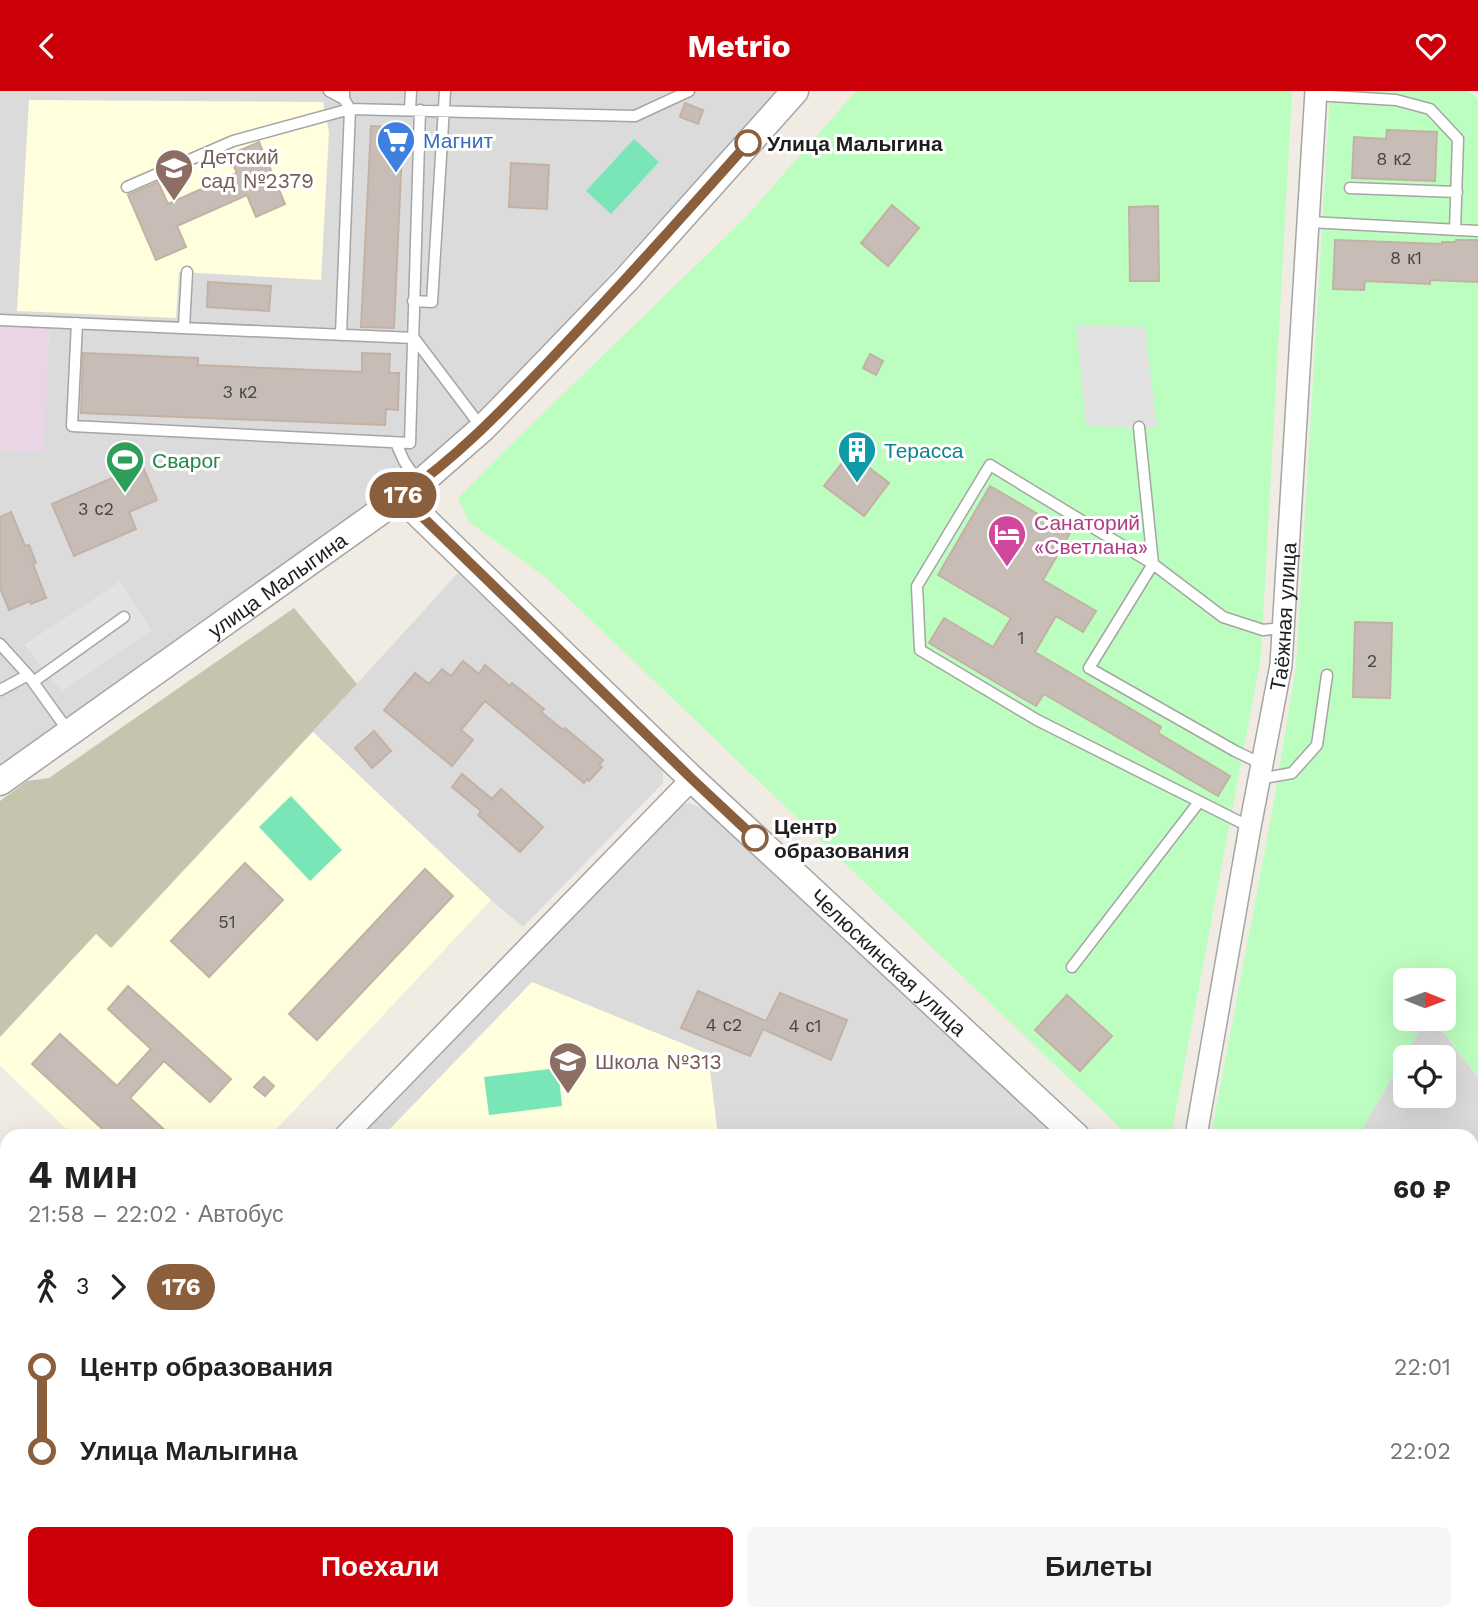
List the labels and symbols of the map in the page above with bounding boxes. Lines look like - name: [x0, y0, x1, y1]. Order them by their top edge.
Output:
- supermarket icon: Магнит: [375, 119, 417, 174]
- place label: Магнит: [423, 128, 493, 153]
- marker: Улица Малыгина: [735, 130, 761, 156]
- place label: Улица Малыгина: [767, 131, 943, 156]
- place label: Детский сад №2379: [201, 144, 314, 193]
- school or university icon: Детский сад №2379: [153, 147, 195, 202]
- house number: 8 к2: [1376, 148, 1412, 169]
- house number: 8 к1: [1390, 247, 1422, 268]
- house number: 3 к2: [222, 381, 258, 402]
- building icon: Терасса: [836, 429, 878, 484]
- place label: Терасса: [884, 438, 964, 463]
- sports icon: Сварог: [104, 439, 146, 494]
- place label: Сварог: [152, 448, 221, 473]
- line badge: 176: [363, 472, 443, 518]
- house number: 3 с2: [78, 498, 114, 519]
- place label: Санаторий «Светлана»: [1034, 510, 1148, 559]
- hotel icon: Санаторий «Светлана»: [986, 513, 1028, 568]
- street label: улица Малыгина: [203, 527, 352, 643]
- street label: Таёжная улица: [1264, 541, 1301, 693]
- house number: 1: [1017, 627, 1025, 648]
- house number: 2: [1367, 650, 1377, 671]
- place label: Центр образования: [774, 814, 909, 863]
- marker: Центр образования: [742, 825, 768, 851]
- street label: Челюскинская улица: [806, 883, 972, 1041]
- house number: 51: [218, 911, 236, 932]
- north arrow: [1393, 968, 1456, 1031]
- house number: 4 с2: [706, 1014, 742, 1035]
- house number: 4 с1: [788, 1015, 822, 1036]
- school or university icon: Школа №313: [547, 1040, 589, 1095]
- place label: Школа №313: [595, 1049, 722, 1074]

